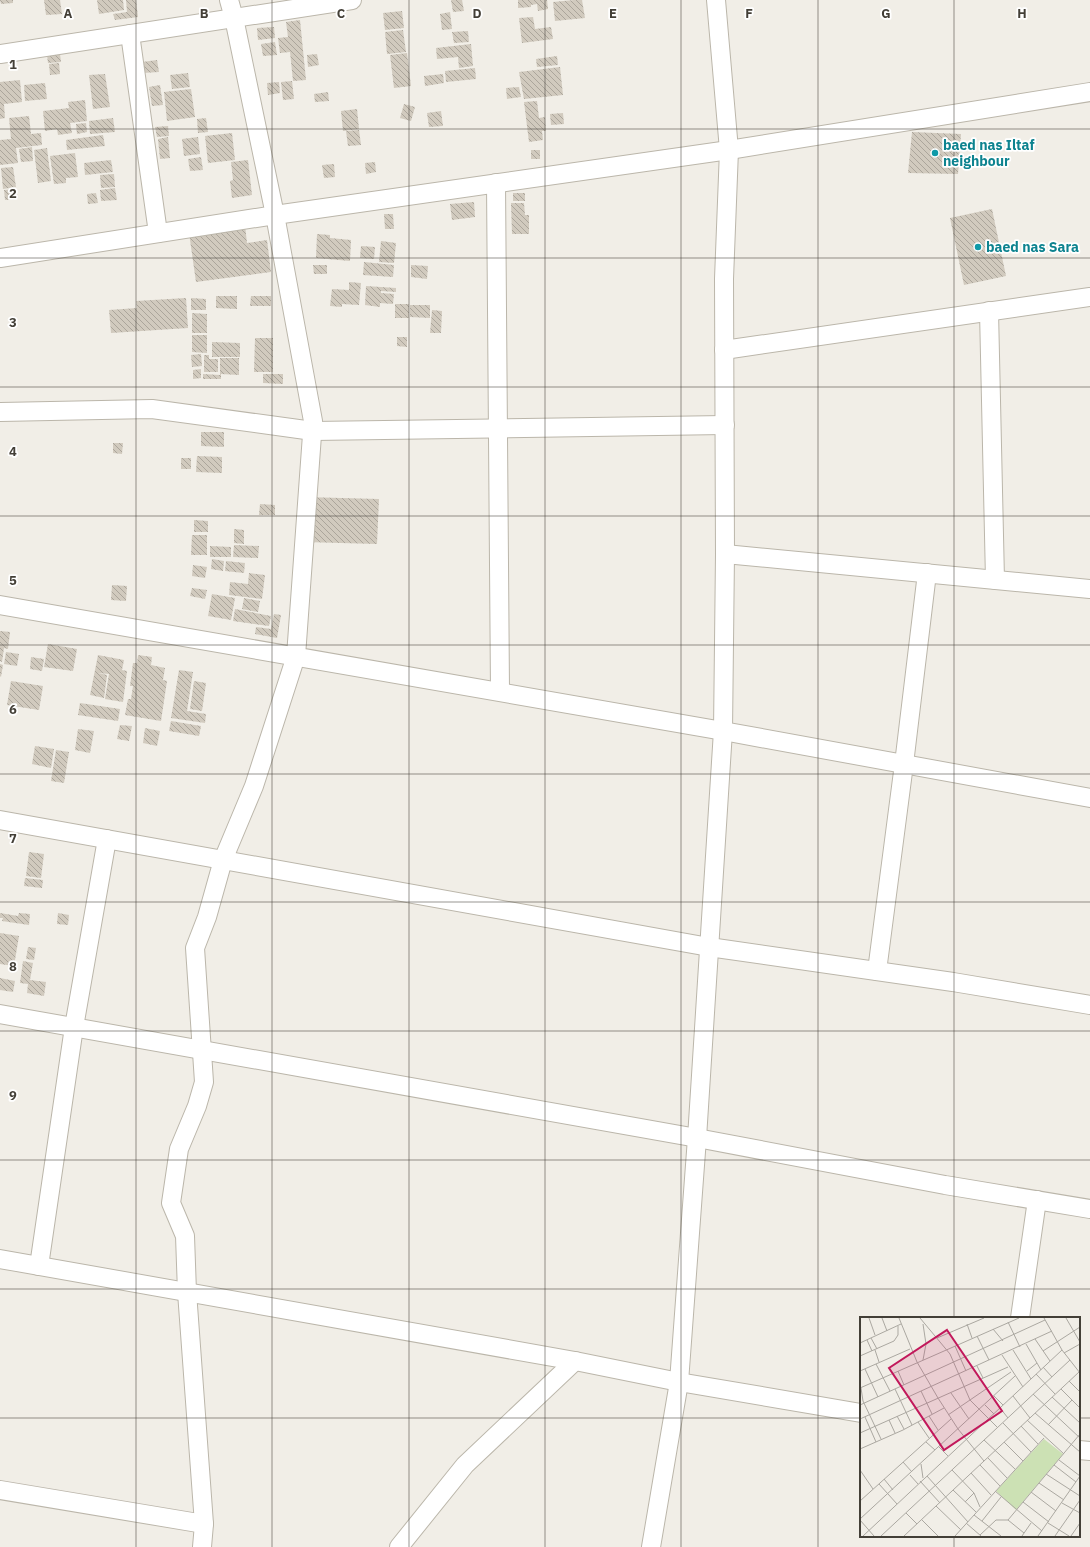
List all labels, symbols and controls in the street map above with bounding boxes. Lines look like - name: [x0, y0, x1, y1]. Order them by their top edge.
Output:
- text: A: [64, 5, 73, 22]
- text: B: [200, 5, 209, 22]
- text: C: [337, 5, 346, 22]
- text: D: [472, 5, 482, 22]
- text: E: [609, 5, 617, 22]
- text: F: [745, 5, 753, 22]
- text: G: [881, 5, 891, 22]
- text: H: [1017, 5, 1027, 22]
- text: 1: [9, 56, 17, 73]
- place label: baed nas Iltaf neighbour: [943, 136, 1034, 170]
- marker: baed nas Iltaf neighbour: [930, 148, 940, 158]
- text: 2: [9, 185, 17, 202]
- place label: baed nas Sara: [986, 238, 1079, 256]
- marker: baed nas Sara: [973, 242, 983, 252]
- text: 3: [9, 314, 17, 331]
- text: 4: [9, 443, 17, 460]
- text: 5: [9, 572, 17, 589]
- text: 6: [9, 701, 17, 718]
- text: 7: [9, 830, 17, 847]
- text: 8: [9, 958, 17, 975]
- text: 9: [9, 1087, 17, 1104]
- inset map: [860, 1317, 1080, 1537]

